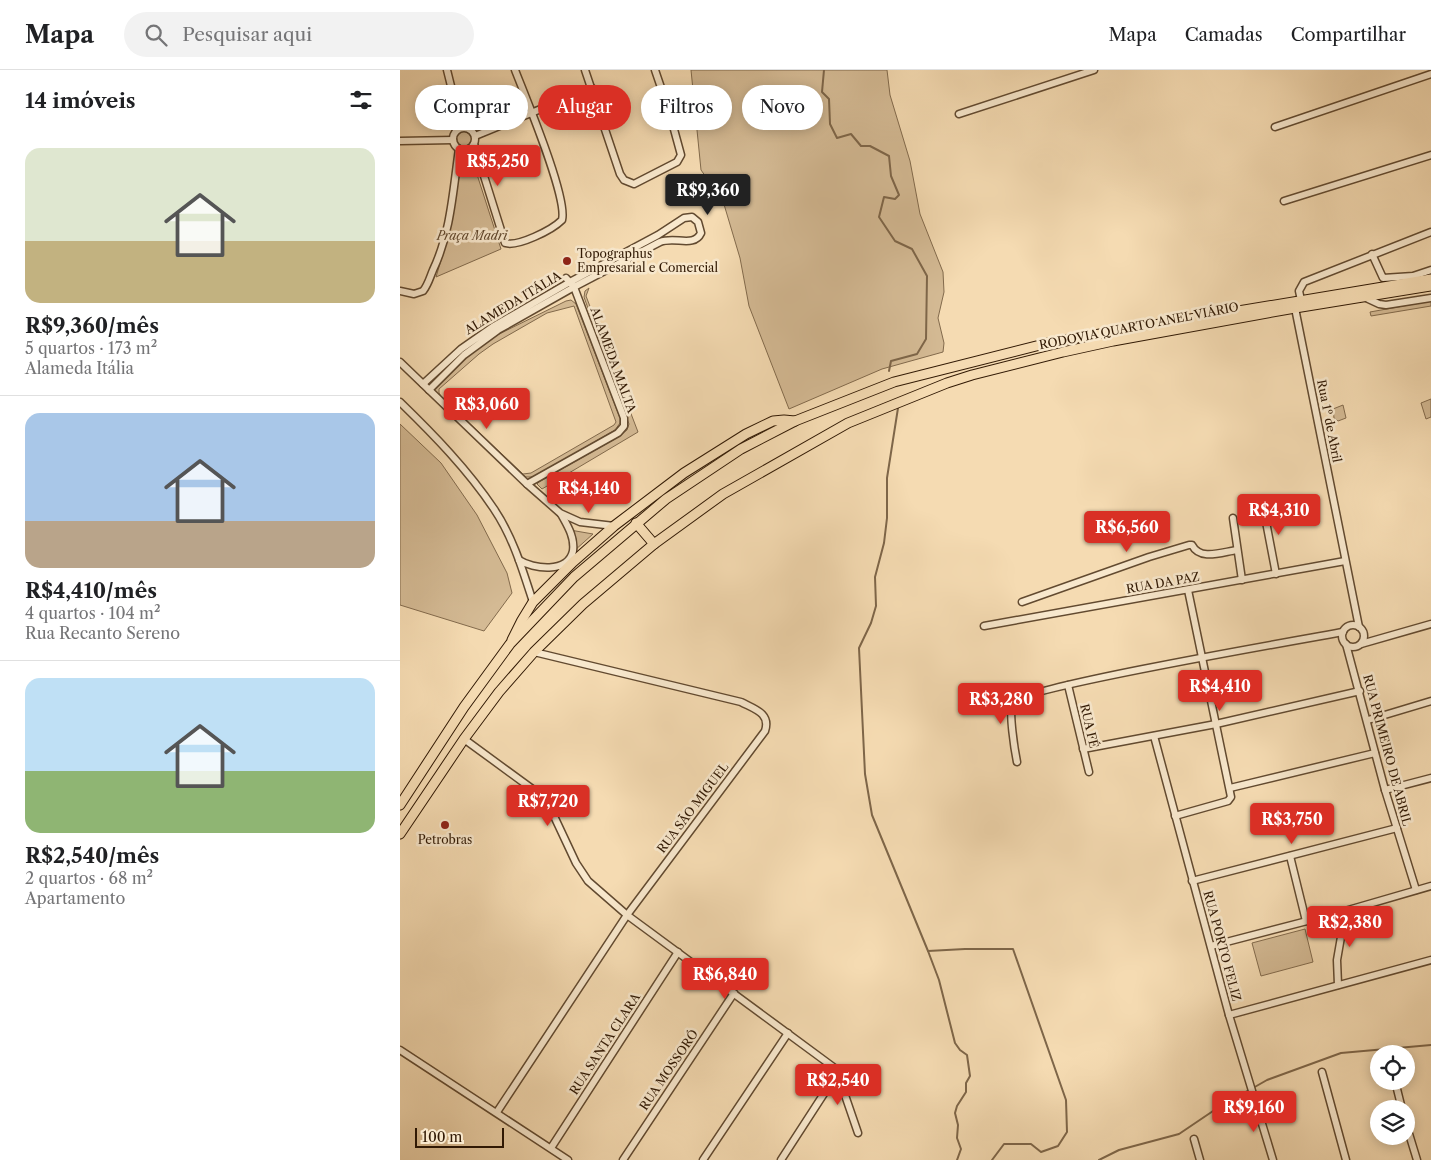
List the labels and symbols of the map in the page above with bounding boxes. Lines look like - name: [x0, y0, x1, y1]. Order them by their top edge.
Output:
- pin: R$5,250: [452, 144, 544, 187]
- pin: R$9,360: [662, 174, 754, 216]
- park label: Praça Madri: [436, 228, 509, 243]
- place label: Topographus Empresarial e Comercial: [577, 246, 718, 275]
- marker: Topographus Empresarial e Comercial: [561, 255, 573, 267]
- street label: ALAMEDA ITÁLIA: [460, 266, 565, 338]
- street label: RODOVIA QUARTO ANEL VIÁRIO: [1038, 298, 1240, 352]
- street label: ALAMEDA MALTA: [587, 304, 640, 416]
- street label: Rua 1º de Abril: [1314, 378, 1345, 464]
- pin: R$3,060: [441, 388, 533, 430]
- pin: R$4,140: [543, 472, 635, 514]
- pin: R$4,310: [1233, 494, 1325, 536]
- pin: R$6,560: [1081, 510, 1173, 553]
- street label: RUA DA PAZ: [1125, 569, 1201, 596]
- pin: R$4,410: [1174, 670, 1266, 712]
- street label: RUA PRIMEIRO DE ABRIL: [1360, 673, 1415, 827]
- pin: R$3,280: [955, 682, 1047, 725]
- street label: RUA FÉ: [1077, 702, 1103, 750]
- street label: RUA SÃO MIGUEL: [653, 759, 732, 856]
- pin: R$7,720: [502, 784, 594, 827]
- pin: R$3,750: [1246, 802, 1338, 845]
- marker: Petrobras: [439, 819, 451, 831]
- place label: Petrobras: [418, 832, 472, 847]
- street label: RUA PORTO FELIZ: [1200, 889, 1244, 1003]
- pin: R$2,380: [1304, 906, 1396, 948]
- pin: R$6,840: [679, 958, 771, 1000]
- street label: RUA SANTA CLARA: [566, 989, 644, 1097]
- street label: RUA MOSSORÓ: [635, 1026, 701, 1113]
- pin: R$2,540: [792, 1064, 884, 1106]
- pin: R$9,160: [1208, 1090, 1300, 1133]
- scale bar: [415, 1125, 504, 1148]

